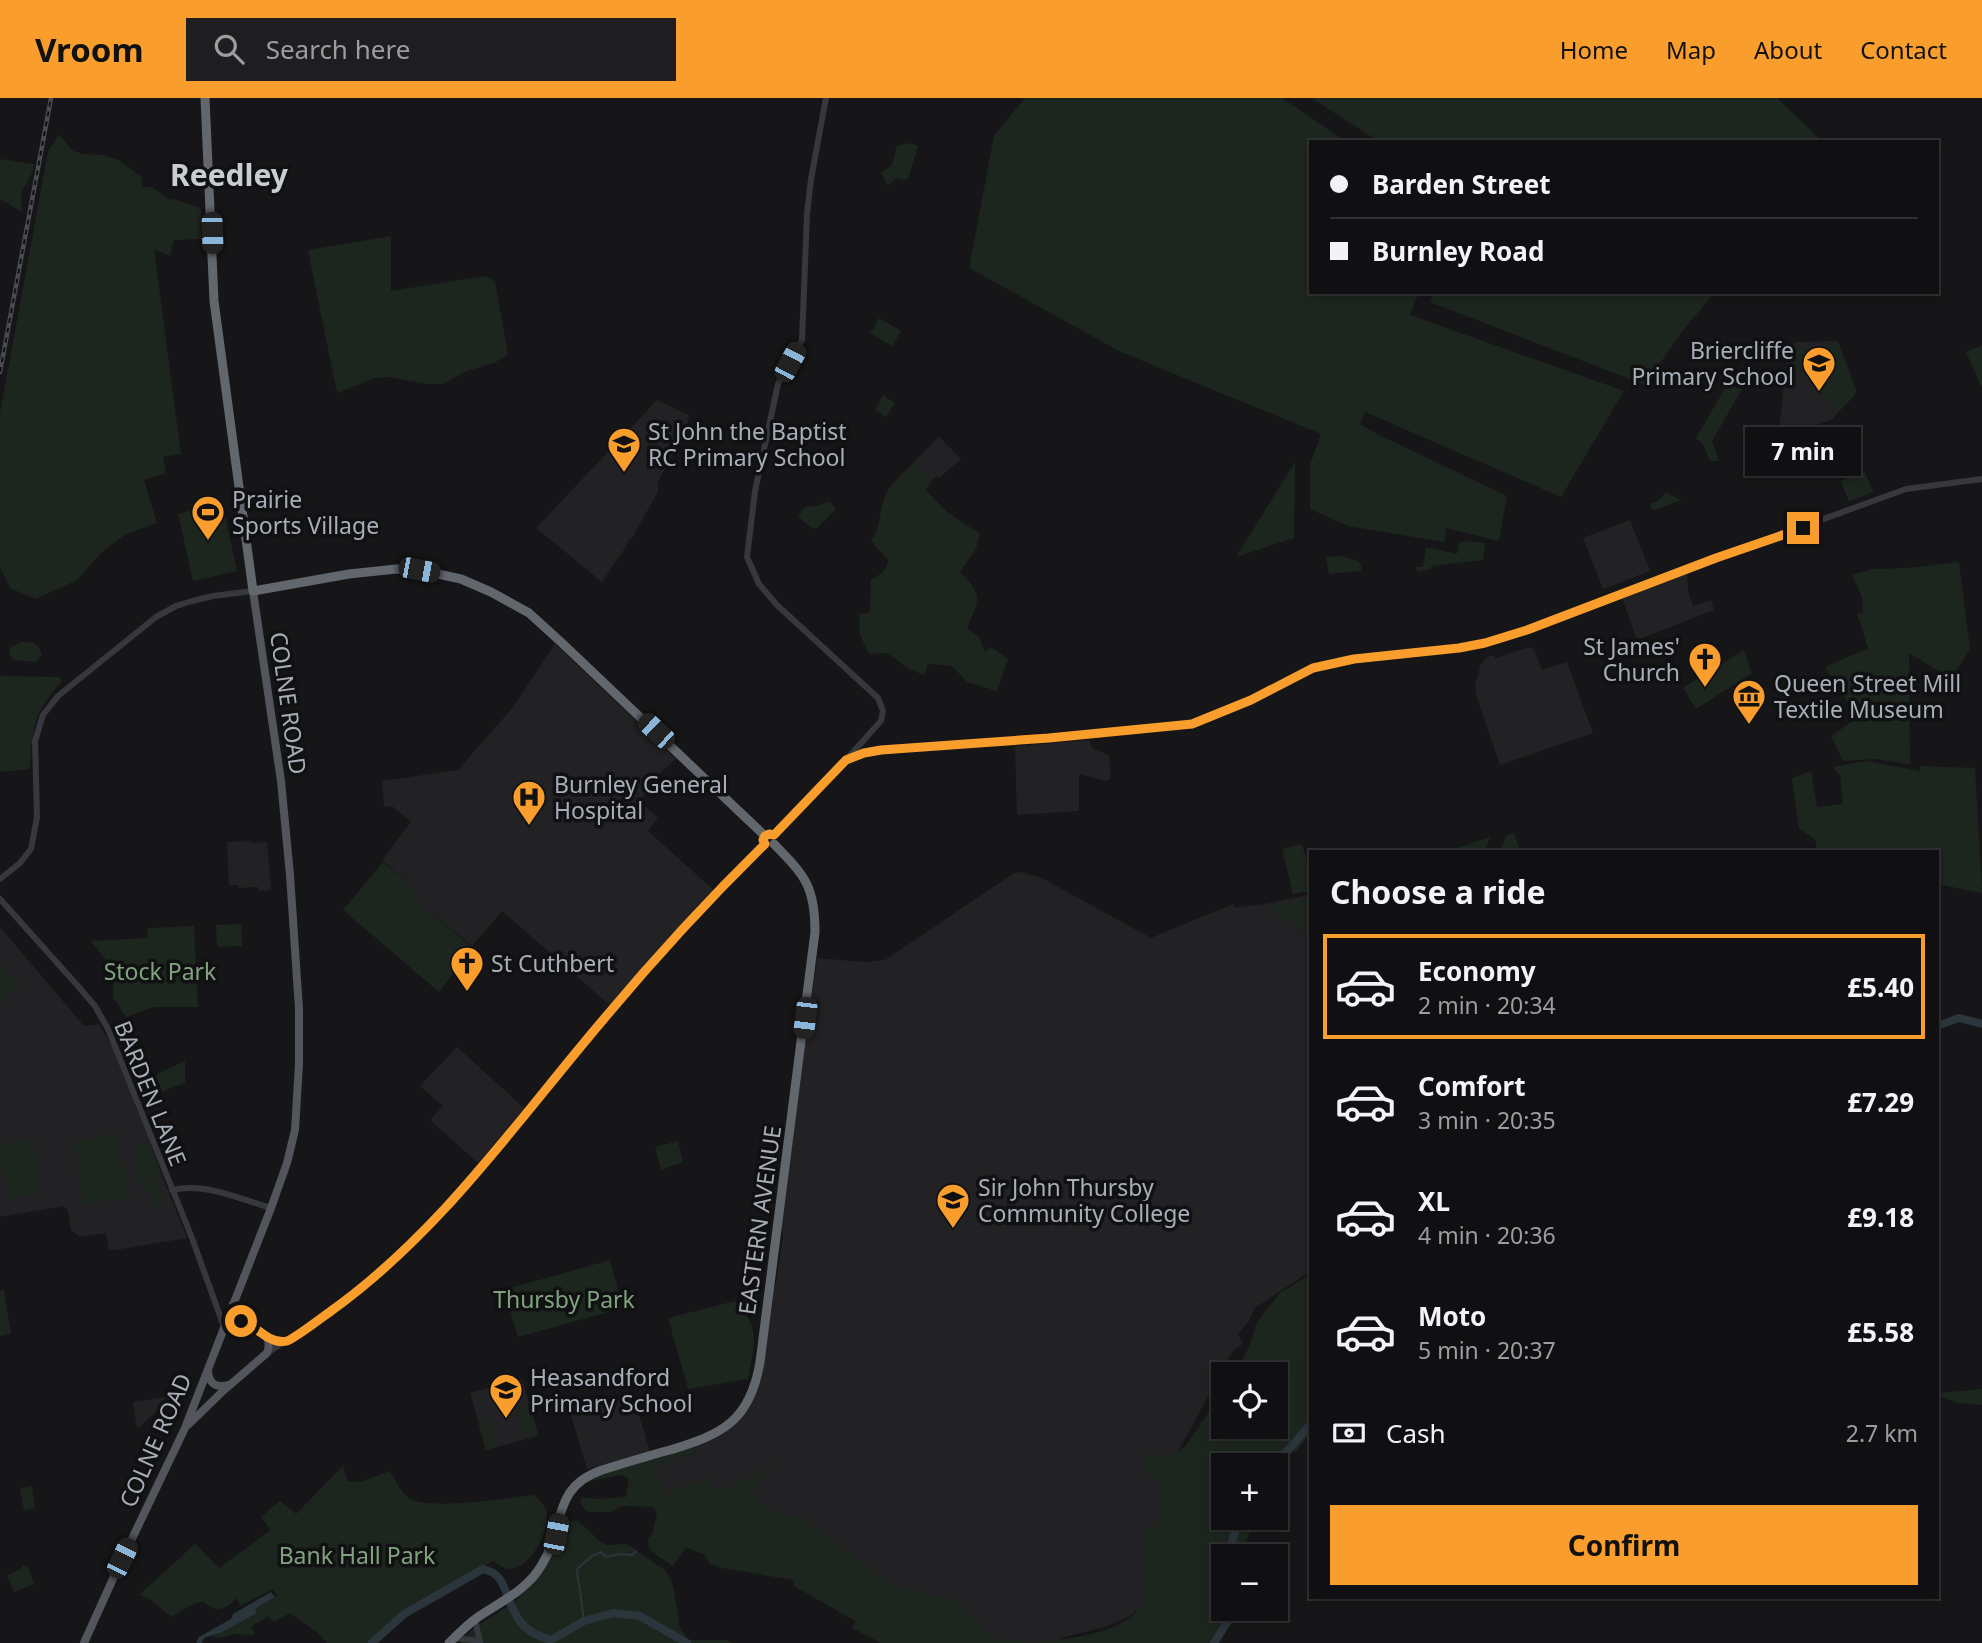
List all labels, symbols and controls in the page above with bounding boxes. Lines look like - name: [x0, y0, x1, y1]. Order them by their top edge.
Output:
- search box: [186, 18, 676, 81]
- text: Vroom: [35, 27, 144, 72]
- icon: search: [210, 30, 248, 68]
- text: Search here: [266, 31, 410, 67]
- text: Home: [1560, 33, 1628, 66]
- text: Map: [1666, 33, 1716, 66]
- text: About: [1754, 33, 1822, 66]
- text: Contact: [1860, 33, 1947, 66]
- district label: Reedley: [170, 154, 289, 195]
- text: Barden Street: [1372, 166, 1551, 202]
- car: [201, 212, 224, 254]
- text: Burnley Road: [1372, 233, 1544, 269]
- place label: Briercliffe Primary School: [1631, 334, 1794, 392]
- car: [771, 339, 810, 385]
- school or university icon: Briercliffe Primary School: [1800, 344, 1838, 393]
- place label: St John the Baptist RC Primary School: [648, 415, 847, 473]
- school or university icon: St John the Baptist RC Primary School: [605, 425, 643, 474]
- callout: 7 min: [1745, 426, 1861, 476]
- text: 7 min: [1771, 435, 1835, 467]
- place label: Prairie Sports Village: [232, 483, 379, 541]
- sports icon: Prairie Sports Village: [189, 493, 227, 542]
- route end: [1787, 512, 1819, 544]
- car: [397, 556, 442, 584]
- street label: COLNE ROAD: [263, 630, 315, 776]
- place label: St James' Church: [1583, 630, 1680, 688]
- church icon: St James' Church: [1686, 640, 1724, 689]
- place label: Queen Street Mill Textile Museum: [1774, 667, 1961, 725]
- museum icon: Queen Street Mill Textile Museum: [1730, 677, 1768, 726]
- car: [634, 709, 679, 753]
- place label: Burnley General Hospital: [554, 768, 728, 826]
- hospital icon: Burnley General Hospital: [510, 778, 548, 827]
- text: Choose a ride: [1330, 870, 1546, 913]
- church icon: St Cuthbert: [448, 944, 486, 993]
- place label: St Cuthbert: [491, 947, 614, 979]
- text: Economy: [1418, 953, 1536, 989]
- park label: Stock Park: [104, 955, 217, 987]
- icon: car: [1334, 955, 1397, 1018]
- text: £5.40: [1847, 969, 1914, 1005]
- text: 2 min · 20:34: [1418, 989, 1556, 1021]
- car: [793, 996, 818, 1040]
- street label: BARDEN LANE: [107, 1016, 195, 1170]
- text: Comfort: [1418, 1068, 1526, 1104]
- icon: car: [1334, 1070, 1397, 1133]
- text: £7.29: [1847, 1084, 1914, 1120]
- text: 3 min · 20:35: [1418, 1104, 1556, 1136]
- street label: EASTERN AVENUE: [730, 1123, 788, 1317]
- place label: Sir John Thursby Community College: [978, 1171, 1190, 1229]
- school or university icon: Sir John Thursby Community College: [934, 1181, 972, 1230]
- text: XL: [1418, 1183, 1450, 1219]
- icon: car: [1334, 1185, 1397, 1248]
- text: £9.18: [1847, 1199, 1914, 1235]
- text: 4 min · 20:36: [1418, 1219, 1556, 1251]
- park label: Thursby Park: [493, 1283, 636, 1315]
- text: Moto: [1418, 1298, 1486, 1334]
- icon: car: [1334, 1300, 1397, 1363]
- route start: [225, 1305, 257, 1337]
- text: £5.58: [1847, 1314, 1914, 1350]
- text: 5 min · 20:37: [1418, 1334, 1556, 1366]
- place label: Heasandford Primary School: [530, 1361, 693, 1419]
- map controls: [1211, 1362, 1288, 1621]
- button: locate: [1211, 1362, 1288, 1439]
- street label: COLNE ROAD: [111, 1368, 199, 1512]
- school or university icon: Heasandford Primary School: [487, 1371, 525, 1420]
- icon: cash: [1330, 1414, 1368, 1452]
- text: Cash: [1386, 1415, 1446, 1451]
- text: 2.7 km: [1846, 1417, 1918, 1449]
- button: +: [1211, 1453, 1288, 1530]
- button: Confirm: [1330, 1505, 1918, 1585]
- car: [542, 1511, 571, 1557]
- car: [104, 1535, 141, 1581]
- park label: Bank Hall Park: [279, 1539, 436, 1571]
- button: −: [1211, 1544, 1288, 1621]

